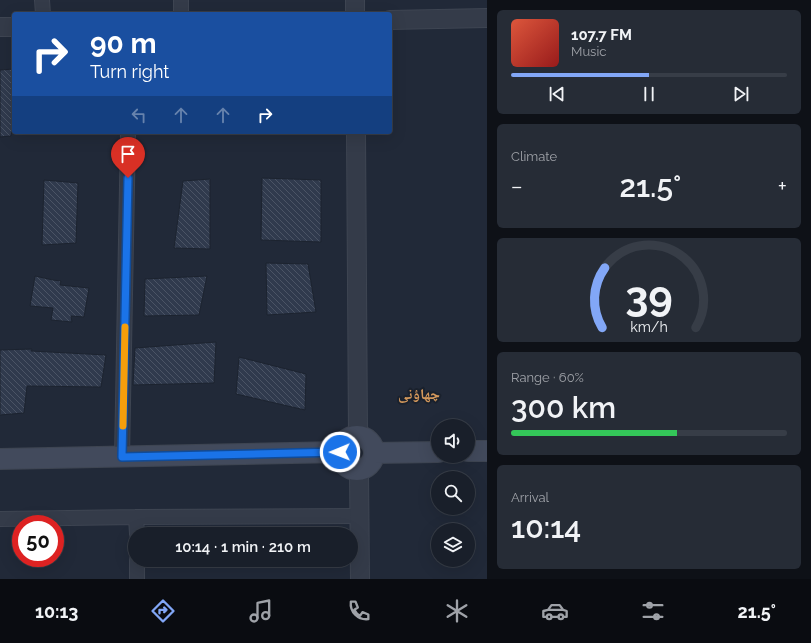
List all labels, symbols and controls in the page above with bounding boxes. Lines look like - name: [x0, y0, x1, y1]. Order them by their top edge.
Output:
- text: 107.7 FM: [571, 26, 632, 44]
- text: 90 m: [90, 27, 156, 60]
- icon: right: [24, 28, 76, 80]
- text: Music: [571, 44, 606, 59]
- text: Turn right: [90, 61, 169, 82]
- icon: previous: [546, 83, 568, 105]
- icon: pause: [638, 83, 660, 105]
- icon: next: [730, 83, 752, 105]
- icon: left: [128, 104, 150, 126]
- icon: ahead: [170, 104, 192, 126]
- icon: ahead: [212, 104, 234, 126]
- icon: right: [254, 104, 276, 126]
- pin: [111, 137, 145, 178]
- icon: arrive: [117, 143, 139, 165]
- text: Climate: [511, 149, 557, 164]
- text: 21.5°: [619, 169, 681, 204]
- text: −: [511, 173, 523, 199]
- text: +: [778, 173, 787, 199]
- text: 39: [625, 271, 673, 320]
- text: km/h: [630, 318, 668, 334]
- text: Range · 60%: [511, 370, 584, 385]
- district label: چھاؤنی: [398, 385, 440, 403]
- text: 300 km: [511, 390, 616, 425]
- map controls: [431, 419, 475, 567]
- button: sound: [431, 419, 475, 463]
- position arrow: [319, 431, 361, 473]
- button: search: [431, 471, 475, 515]
- text: Arrival: [511, 490, 549, 505]
- text: 10:14: [511, 510, 581, 545]
- speed limit sign: 50: [12, 515, 64, 567]
- button: layers: [431, 523, 475, 567]
- text: 10:14 · 1 min · 210 m: [175, 538, 311, 556]
- icon: directions: [149, 597, 177, 625]
- icon: music: [247, 597, 275, 625]
- icon: phone: [345, 597, 373, 625]
- icon: climate: [443, 597, 471, 625]
- icon: car: [541, 597, 569, 625]
- icon: filters: [639, 597, 667, 625]
- text: 10:13: [35, 601, 78, 622]
- text: 21.5°: [738, 601, 776, 622]

